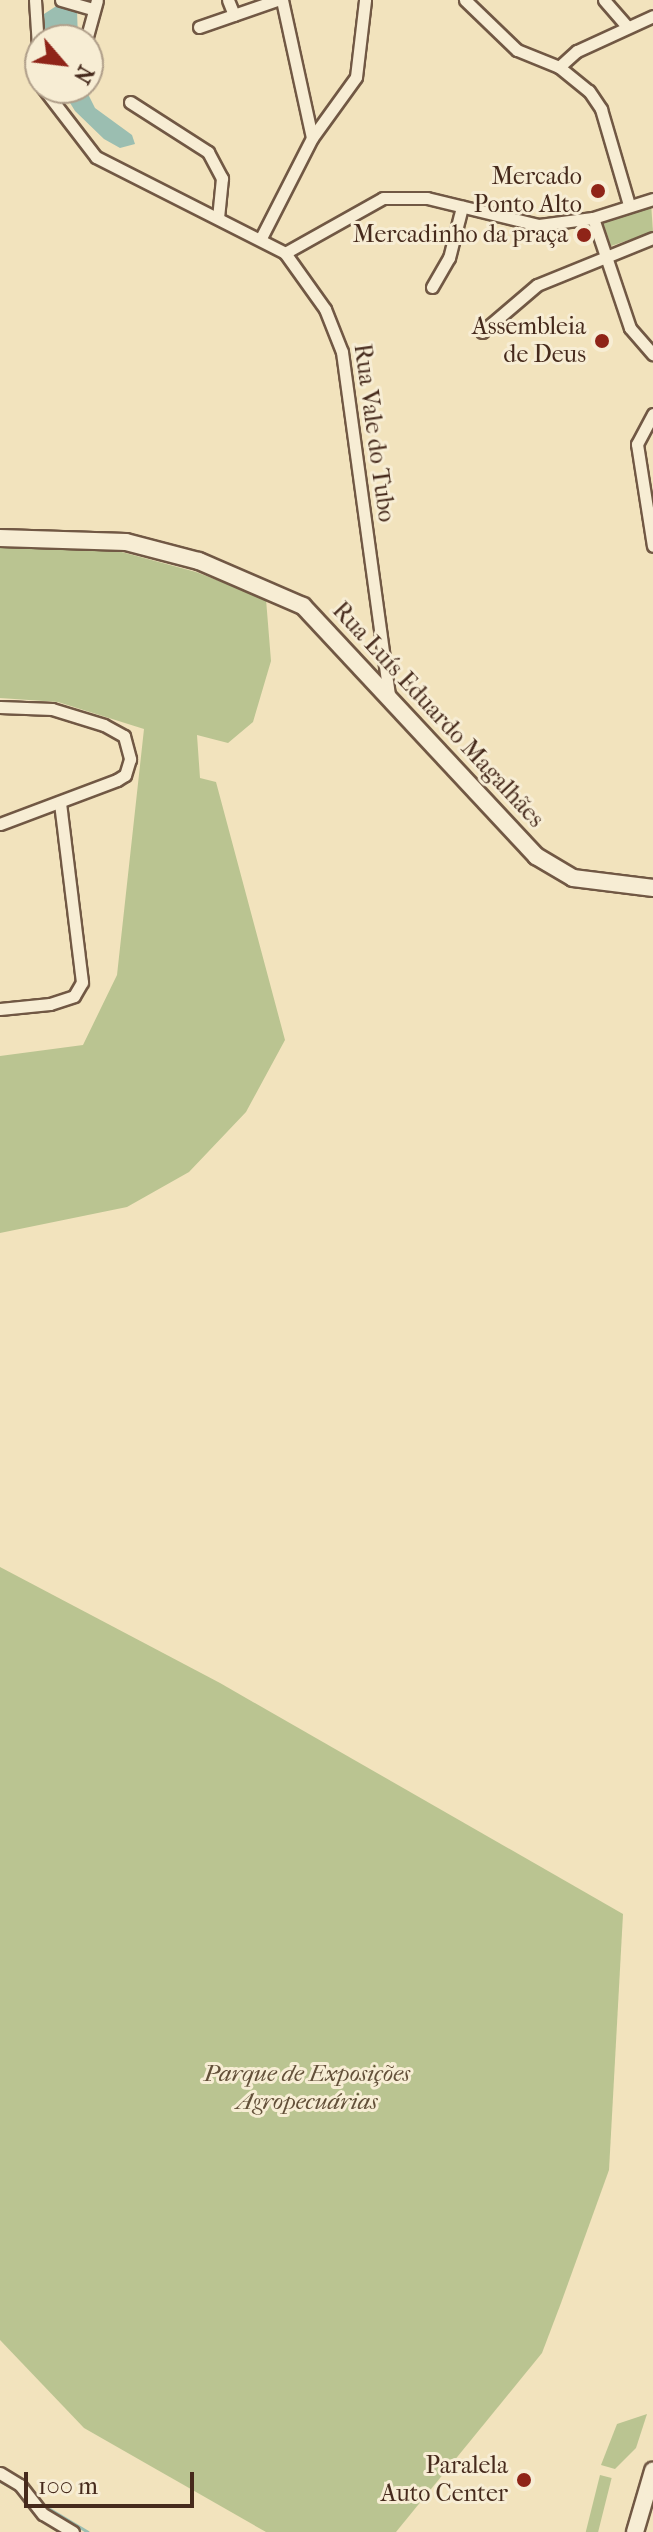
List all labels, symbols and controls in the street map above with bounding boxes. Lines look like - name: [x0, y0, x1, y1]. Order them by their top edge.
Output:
- north arrow: [24, 24, 104, 104]
- text: N: [68, 61, 99, 88]
- place label: Mercado Ponto Alto: [474, 163, 582, 219]
- marker: Mercado Ponto Alto: [589, 182, 607, 200]
- place label: Mercadinho da praça: [353, 221, 568, 249]
- marker: Mercadinho da praça: [575, 226, 593, 244]
- place label: Assembleia de Deus: [472, 313, 586, 369]
- marker: Assembleia de Deus: [593, 332, 611, 350]
- street label: Rua Vale do Tubo: [347, 342, 401, 524]
- street label: Rua Luís Eduardo Magalhães: [326, 596, 550, 834]
- park label: Parque de Exposições Agropecuárias: [204, 2060, 410, 2116]
- place label: Paralela Auto Center: [381, 2452, 508, 2508]
- scale bar: [28, 2456, 198, 2506]
- marker: Paralela Auto Center: [515, 2471, 533, 2489]
- text: 100 m: [38, 2472, 98, 2500]

